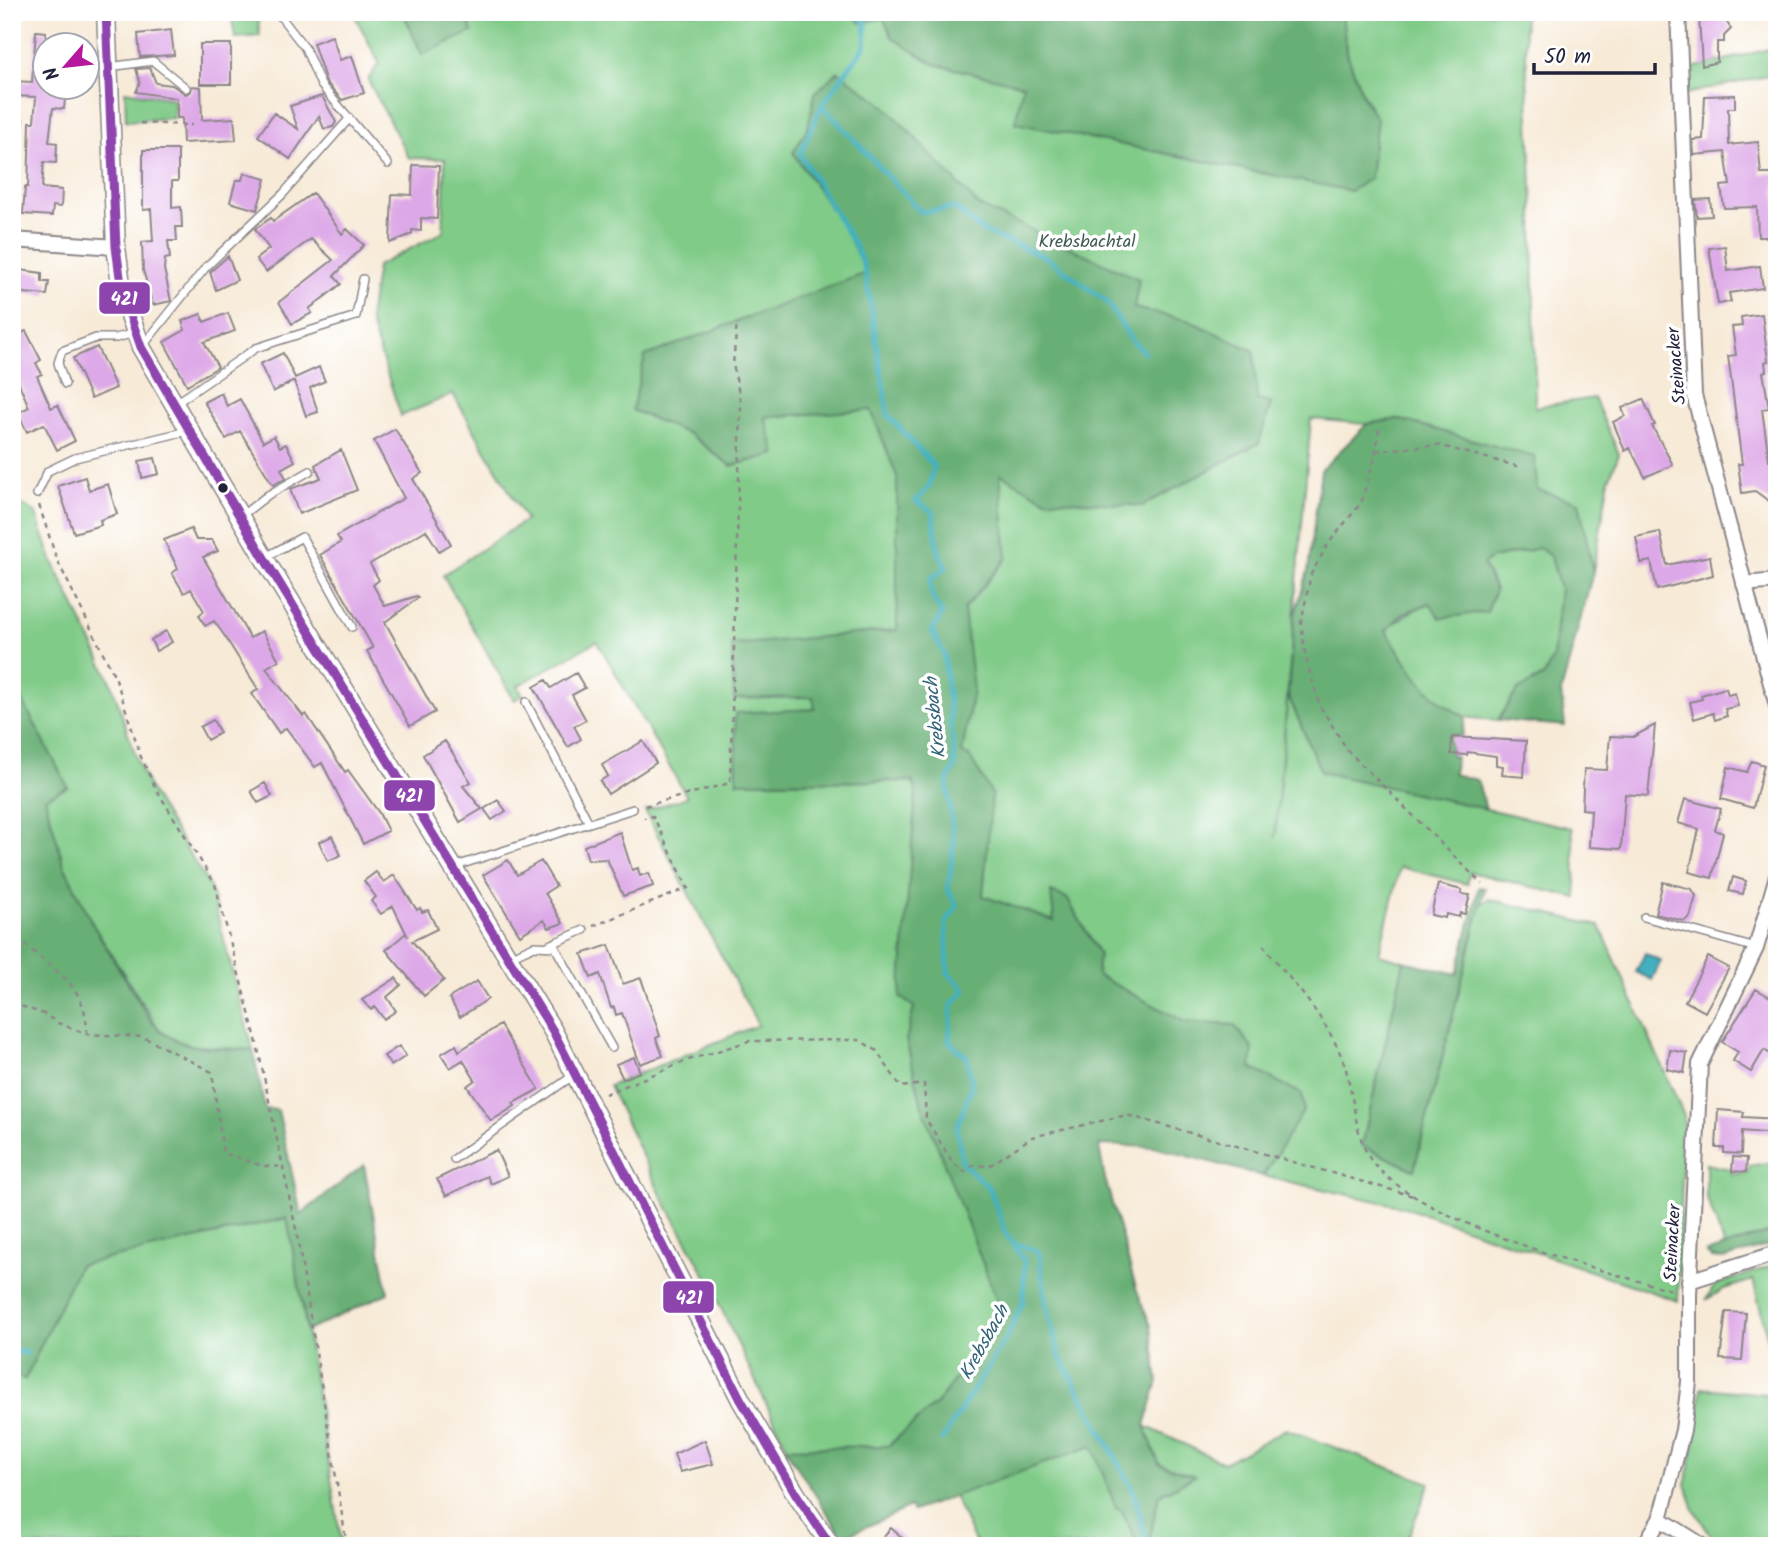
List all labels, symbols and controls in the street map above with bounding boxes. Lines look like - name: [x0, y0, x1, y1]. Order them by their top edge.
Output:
- north arrow: [32, 32, 102, 102]
- scale bar: [1534, 32, 1654, 76]
- text: 50 m: [1544, 41, 1591, 74]
- text: N: [37, 61, 69, 85]
- park label: Krebsbachtal: [1038, 228, 1136, 257]
- line badge: 421: [98, 281, 151, 315]
- text: 421: [110, 285, 138, 315]
- street label: Steinacker: [1660, 325, 1695, 406]
- unlabelled marker: [216, 481, 230, 495]
- water label: Krebsbach: [917, 674, 955, 760]
- line badge: 421: [383, 779, 436, 812]
- text: 421: [395, 782, 423, 812]
- street label: Steinacker: [1657, 1203, 1690, 1283]
- line badge: 421: [662, 1280, 715, 1314]
- text: 421: [675, 1284, 703, 1314]
- water label: Krebsbach: [952, 1298, 1019, 1386]

